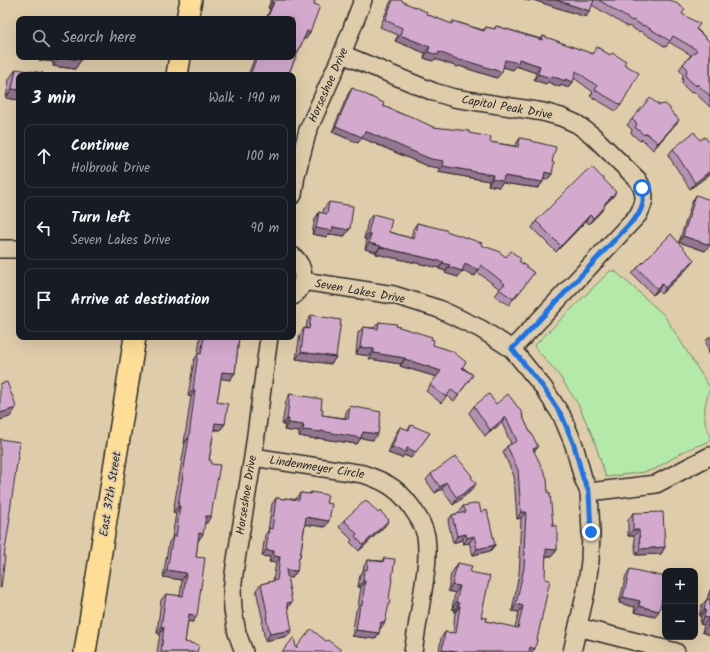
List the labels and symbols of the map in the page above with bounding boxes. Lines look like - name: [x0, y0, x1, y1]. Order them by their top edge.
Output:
- street label: Horseshoe Drive: [303, 44, 354, 126]
- street label: Capitol Peak Drive: [460, 90, 555, 125]
- route start: [633, 179, 651, 197]
- street label: Seven Lakes Drive: [313, 274, 407, 309]
- street label: East 37th Street: [94, 450, 127, 538]
- street label: Lindenmeyer Circle: [268, 451, 366, 484]
- street label: Horseshoe Drive: [231, 453, 262, 536]
- route end: [582, 523, 600, 541]

